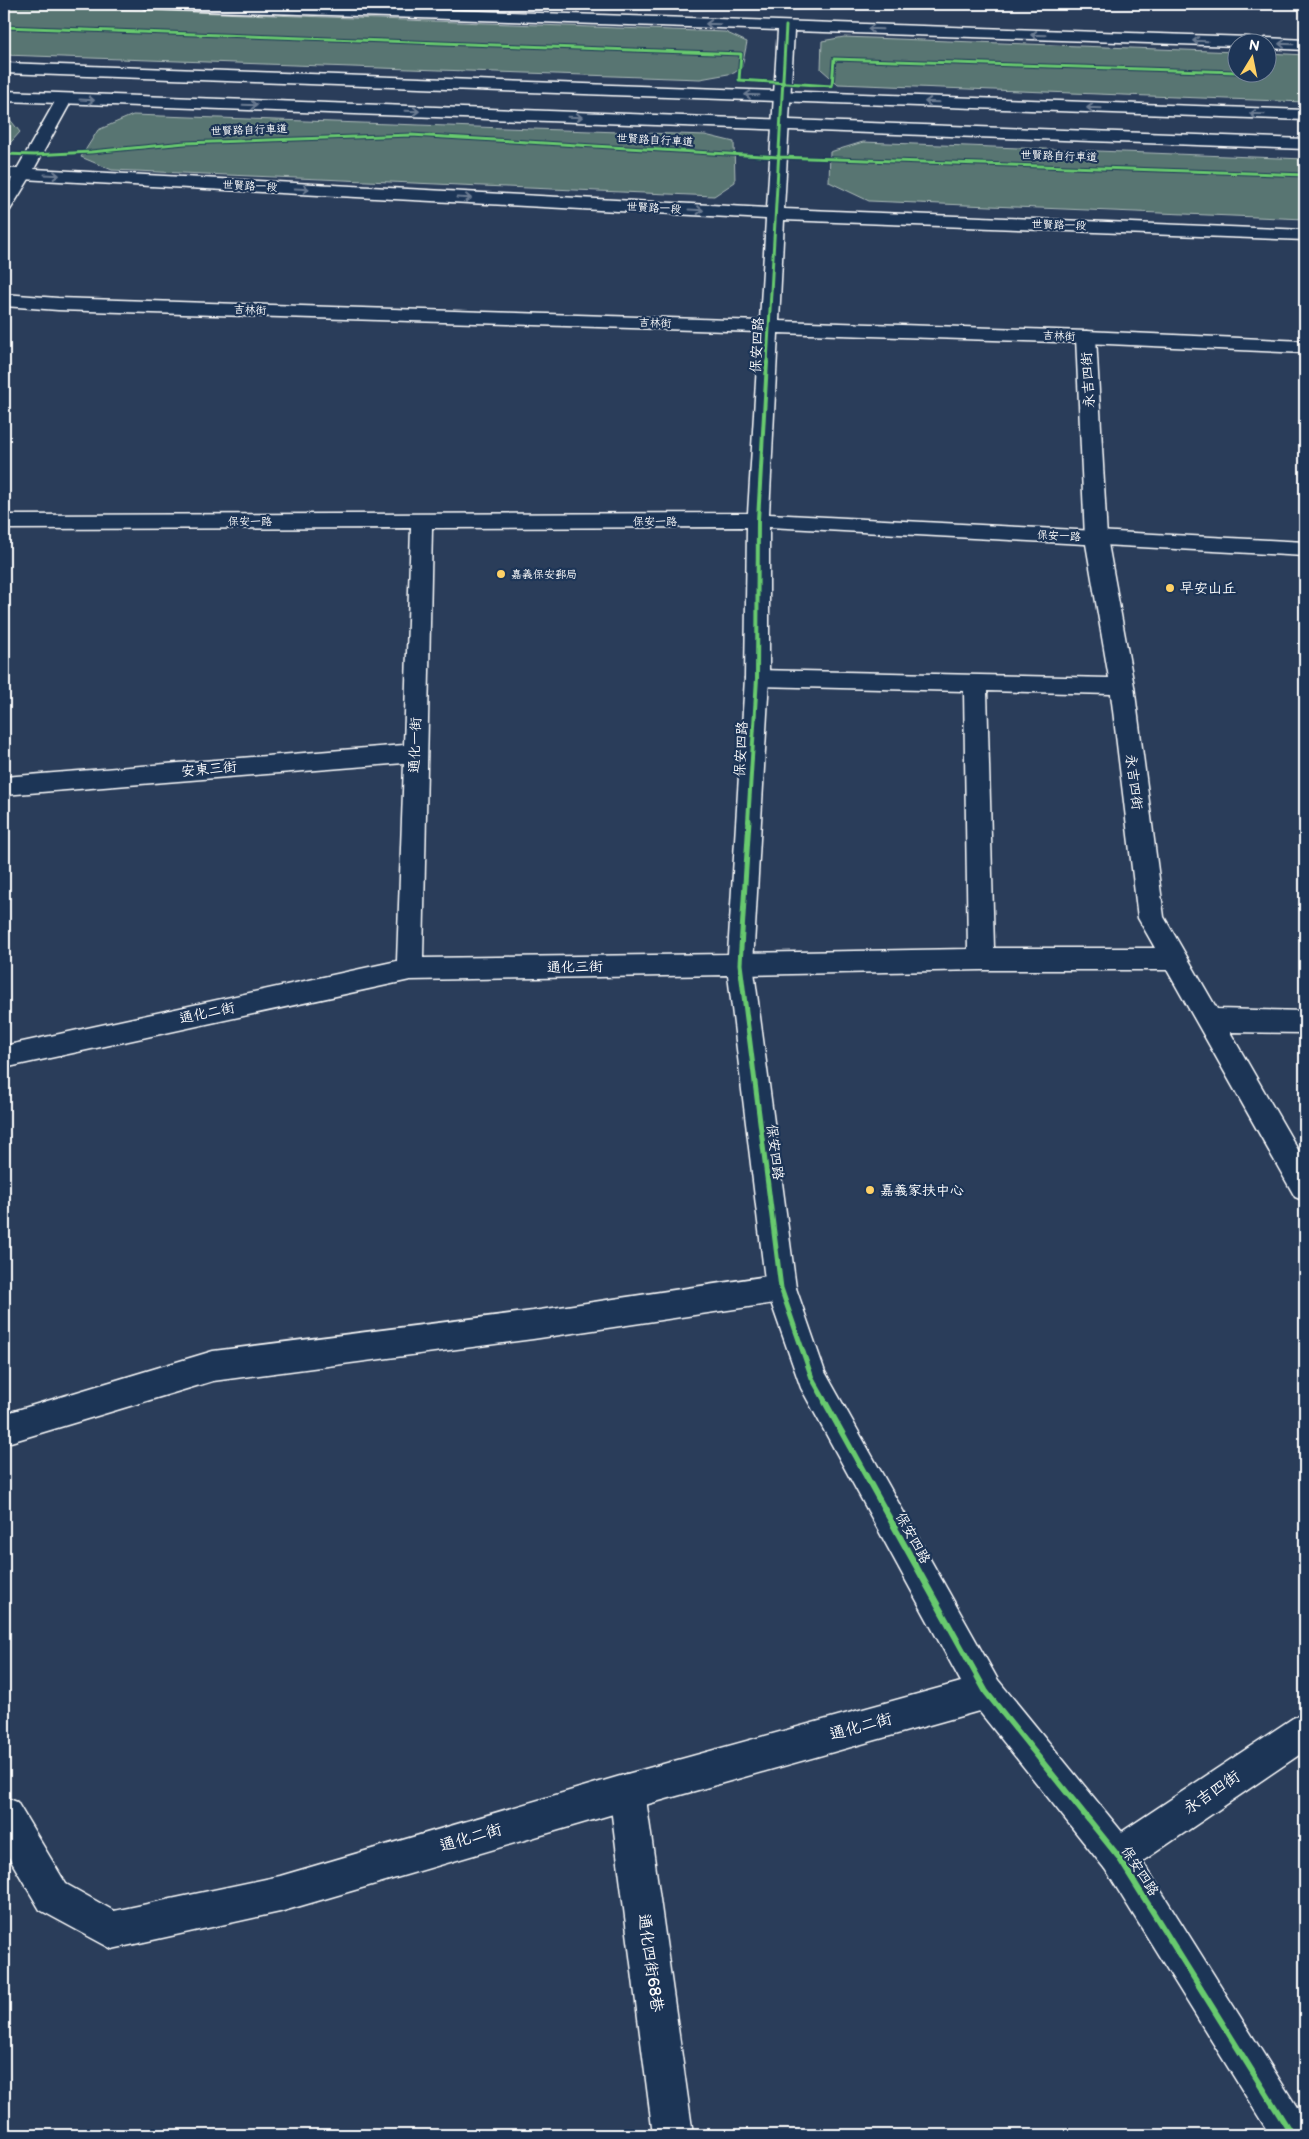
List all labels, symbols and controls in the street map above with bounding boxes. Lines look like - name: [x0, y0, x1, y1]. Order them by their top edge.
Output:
- one-way arrow: [705, 19, 721, 28]
- one-way arrow: [867, 25, 883, 34]
- one-way arrow: [1030, 30, 1046, 40]
- north arrow: [1226, 32, 1276, 82]
- one-way arrow: [1192, 36, 1208, 45]
- text: N: [1248, 36, 1261, 55]
- one-way arrow: [1278, 39, 1294, 49]
- one-way arrow: [744, 91, 760, 100]
- one-way arrow: [79, 95, 95, 104]
- one-way arrow: [924, 97, 940, 106]
- one-way arrow: [242, 101, 258, 110]
- one-way arrow: [1086, 103, 1102, 112]
- one-way arrow: [404, 106, 420, 116]
- one-way arrow: [1249, 109, 1265, 118]
- one-way arrow: [566, 112, 582, 122]
- street label: 世賢路自行車道: [210, 122, 288, 138]
- street label: 世賢路自行車道: [616, 131, 694, 149]
- street label: 世賢路自行車道: [1020, 148, 1098, 164]
- one-way arrow: [44, 171, 60, 180]
- street label: 世賢路一段: [222, 178, 278, 194]
- one-way arrow: [294, 184, 310, 193]
- one-way arrow: [456, 193, 472, 202]
- street label: 世賢路一段: [626, 200, 682, 216]
- one-way arrow: [688, 206, 704, 215]
- street label: 世賢路一段: [1031, 218, 1087, 232]
- street label: 吉林街: [233, 303, 268, 317]
- street label: 吉林街: [638, 316, 673, 330]
- street label: 保安四路: [747, 317, 767, 373]
- street label: 吉林街: [1042, 329, 1077, 343]
- street label: 永吉四街: [1078, 352, 1098, 408]
- street label: 保安一路: [228, 515, 272, 528]
- street label: 保安一路: [633, 515, 677, 528]
- street label: 保安一路: [1037, 528, 1081, 544]
- marker: 嘉義保安郵局: [495, 568, 507, 580]
- place label: 嘉義保安郵局: [511, 568, 577, 581]
- place label: 早安山丘: [1180, 580, 1236, 597]
- marker: 早安山丘: [1164, 582, 1176, 594]
- street label: 通化一街: [406, 717, 424, 773]
- street label: 保安四路: [731, 721, 751, 777]
- street label: 永吉四街: [1122, 753, 1146, 811]
- street label: 安東三街: [180, 758, 238, 780]
- street label: 通化三街: [547, 958, 603, 976]
- street label: 通化二街: [178, 999, 236, 1027]
- street label: 保安四路: [763, 1123, 787, 1181]
- place label: 嘉義家扶中心: [880, 1182, 964, 1199]
- marker: 嘉義家扶中心: [864, 1184, 876, 1196]
- street label: 保安四路: [892, 1509, 934, 1567]
- street label: 通化二街: [828, 1710, 894, 1744]
- street label: 永吉四街: [1180, 1767, 1244, 1819]
- street label: 通化二街: [438, 1820, 504, 1856]
- street label: 保安四路: [1118, 1843, 1162, 1899]
- street label: 通化四街68巷: [634, 1913, 666, 2013]

